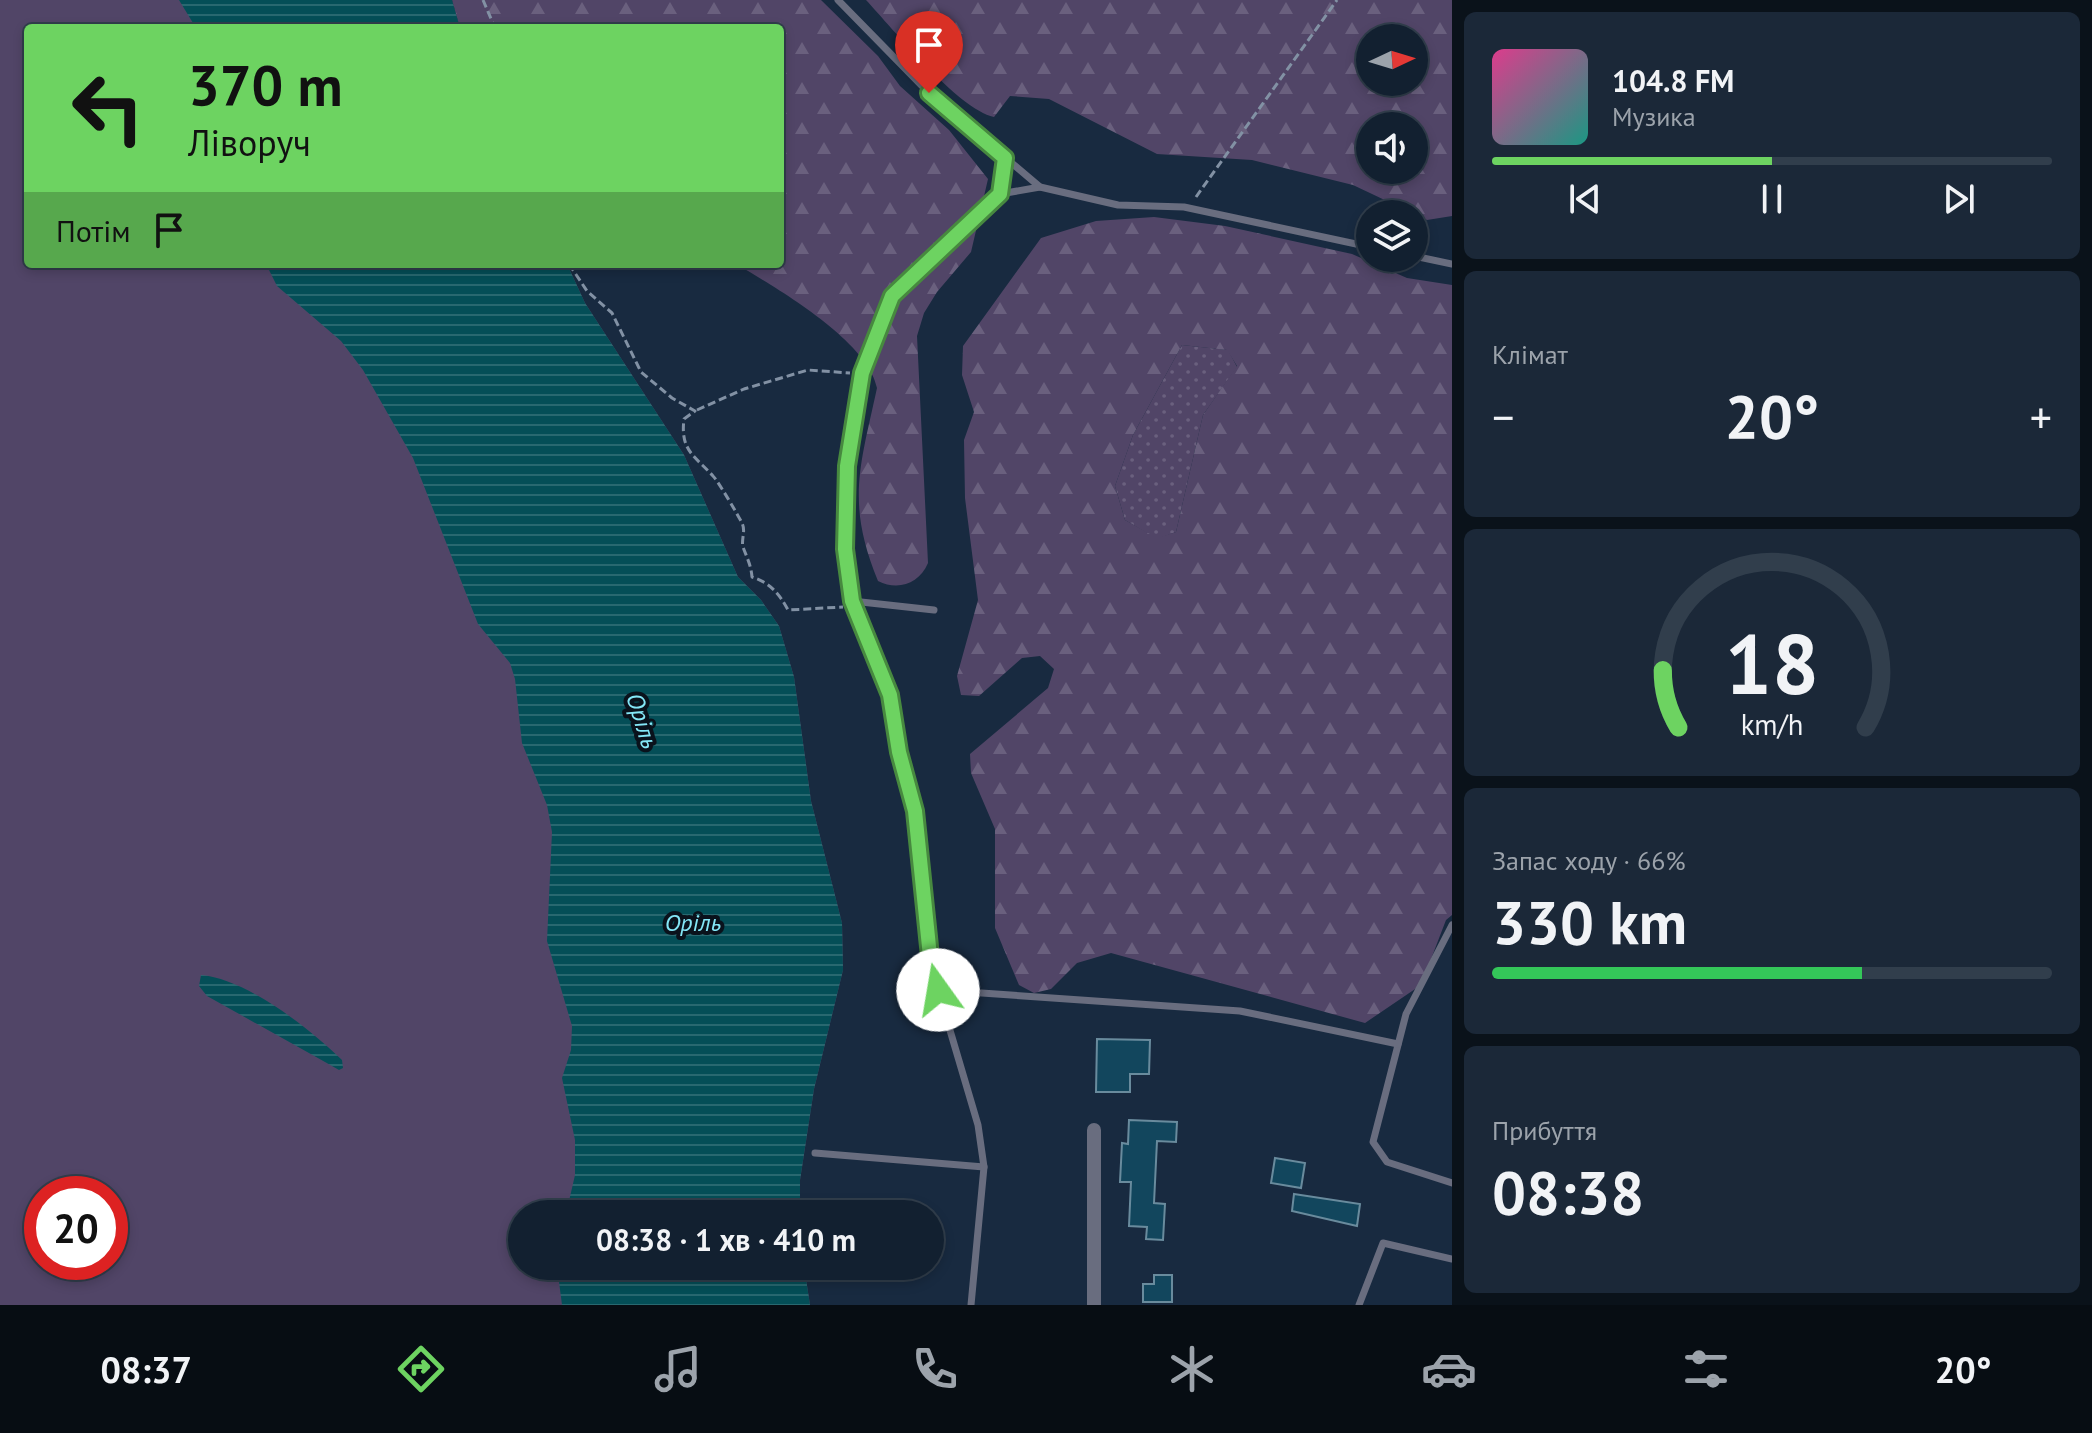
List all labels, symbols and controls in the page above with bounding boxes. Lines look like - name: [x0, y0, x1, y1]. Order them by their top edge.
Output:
- pin: [895, 11, 963, 93]
- icon: arrive: [907, 23, 951, 67]
- north arrow: [1356, 24, 1428, 96]
- map controls: [1356, 24, 1428, 272]
- text: 370 m: [188, 49, 343, 121]
- icon: left: [56, 56, 160, 160]
- text: 104.8 FM: [1612, 61, 1734, 100]
- text: Музика: [1612, 100, 1696, 133]
- button: sound: [1356, 112, 1428, 184]
- text: Ліворуч: [188, 119, 311, 166]
- icon: previous: [1563, 177, 1607, 221]
- icon: pause: [1750, 177, 1794, 221]
- icon: next: [1937, 177, 1981, 221]
- button: layers: [1356, 200, 1428, 272]
- icon: arrive: [147, 208, 191, 252]
- text: Потім: [56, 211, 131, 250]
- text: Клімат: [1492, 338, 1568, 371]
- text: 20°: [1725, 377, 1819, 455]
- text: −: [1492, 388, 1514, 445]
- text: +: [2030, 388, 2052, 445]
- text: 18: [1725, 609, 1819, 717]
- water label: Оріль: [619, 689, 666, 752]
- text: km/h: [1741, 707, 1803, 744]
- text: Запас ходу · 66%: [1492, 844, 1686, 877]
- text: 330 km: [1492, 883, 1687, 961]
- water label: Орiль: [665, 907, 721, 938]
- position arrow: [896, 948, 980, 1032]
- text: Прибуття: [1492, 1114, 1597, 1147]
- text: 08:38: [1492, 1153, 1644, 1231]
- speed limit sign: 20: [24, 1176, 128, 1280]
- text: 08:38 · 1 хв · 410 m: [596, 1220, 856, 1259]
- icon: directions: [393, 1341, 449, 1397]
- icon: music: [650, 1341, 706, 1397]
- icon: phone: [907, 1341, 963, 1397]
- icon: climate: [1164, 1341, 1220, 1397]
- icon: car: [1421, 1341, 1477, 1397]
- icon: filters: [1678, 1341, 1734, 1397]
- text: 08:37: [101, 1346, 192, 1393]
- text: 20°: [1935, 1346, 1991, 1393]

